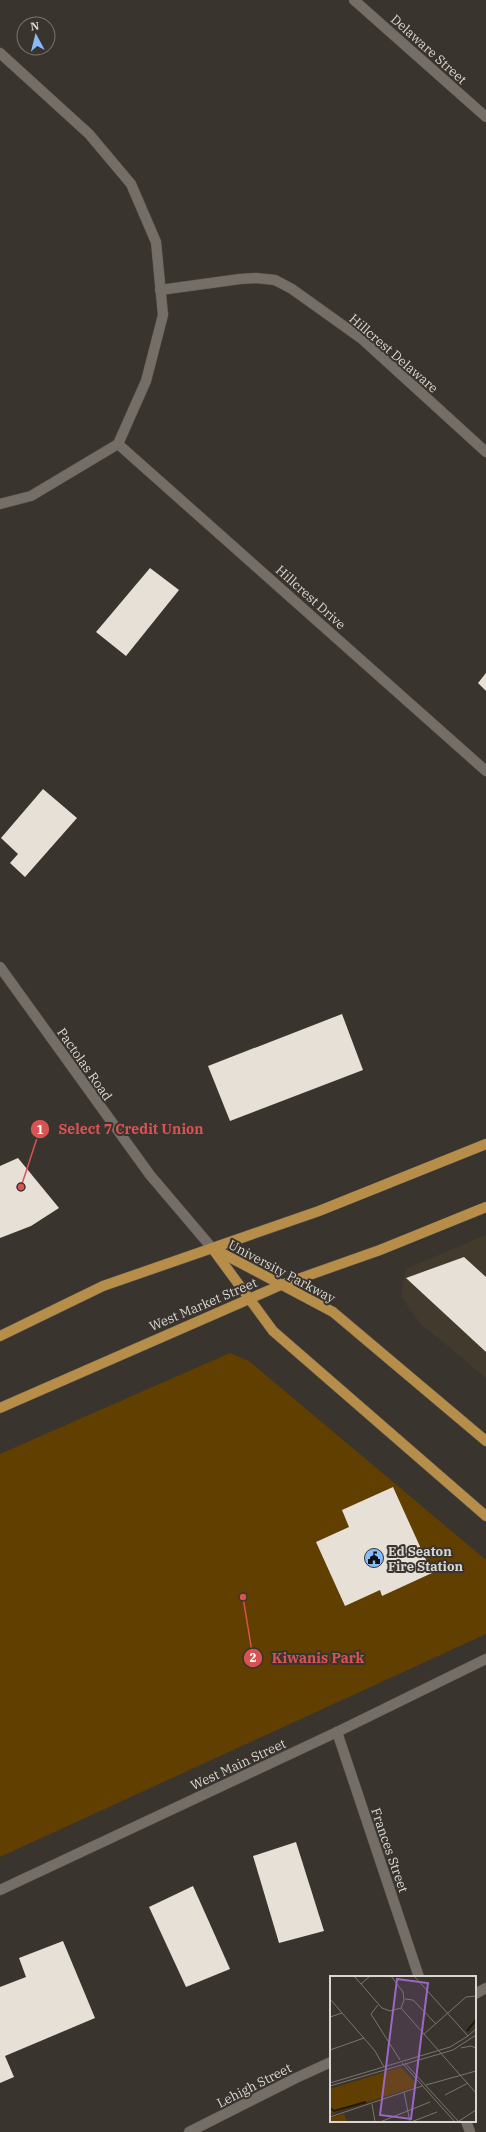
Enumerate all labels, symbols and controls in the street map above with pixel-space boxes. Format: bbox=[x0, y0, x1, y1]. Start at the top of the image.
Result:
street label: Delaware Street bbox=[387, 11, 470, 88]
north arrow bbox=[16, 16, 56, 56]
text: N bbox=[30, 19, 40, 34]
street label: Hillcrest Delaware bbox=[346, 310, 442, 397]
street label: Hillcrest Drive bbox=[272, 562, 349, 633]
street label: Pactolas Road bbox=[53, 1025, 116, 1104]
callout: Select 7 Credit Union bbox=[30, 1116, 211, 1142]
text: Select 7 Credit Union bbox=[59, 1120, 203, 1138]
text: 1 bbox=[36, 1122, 44, 1137]
street label: University Parkway bbox=[225, 1236, 338, 1307]
street label: West Market Street bbox=[147, 1274, 260, 1335]
place label: Ed Seaton Fire Station bbox=[388, 1543, 463, 1575]
public building icon: Ed Seaton Fire Station bbox=[363, 1547, 385, 1569]
callout: Kiwanis Park bbox=[243, 1645, 372, 1671]
text: Kiwanis Park bbox=[272, 1649, 365, 1667]
text: 2 bbox=[249, 1650, 257, 1665]
street label: West Main Street bbox=[188, 1735, 289, 1794]
street label: Frances Street bbox=[367, 1806, 412, 1895]
inset map bbox=[330, 1976, 476, 2122]
street label: Lehigh Street bbox=[214, 2059, 295, 2112]

